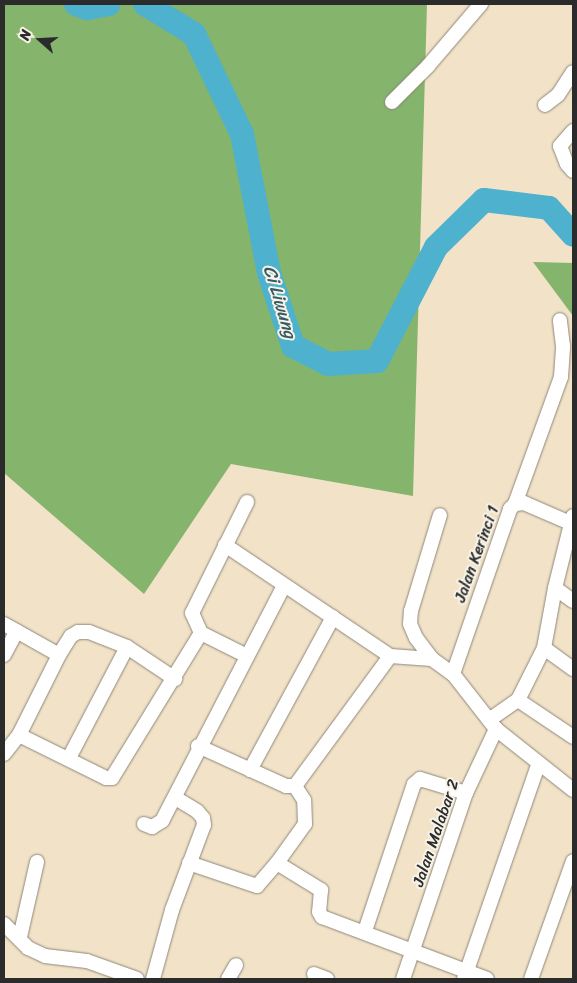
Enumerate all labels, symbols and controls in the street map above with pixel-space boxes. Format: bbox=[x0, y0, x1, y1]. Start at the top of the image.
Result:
north arrow bbox=[15, 15, 65, 65]
text: N bbox=[12, 26, 39, 44]
water label: Ci Liwung bbox=[259, 263, 301, 341]
street label: Jalan Kerinci 1 bbox=[451, 503, 503, 605]
street label: Jalan Malabar 2 bbox=[409, 777, 463, 889]

